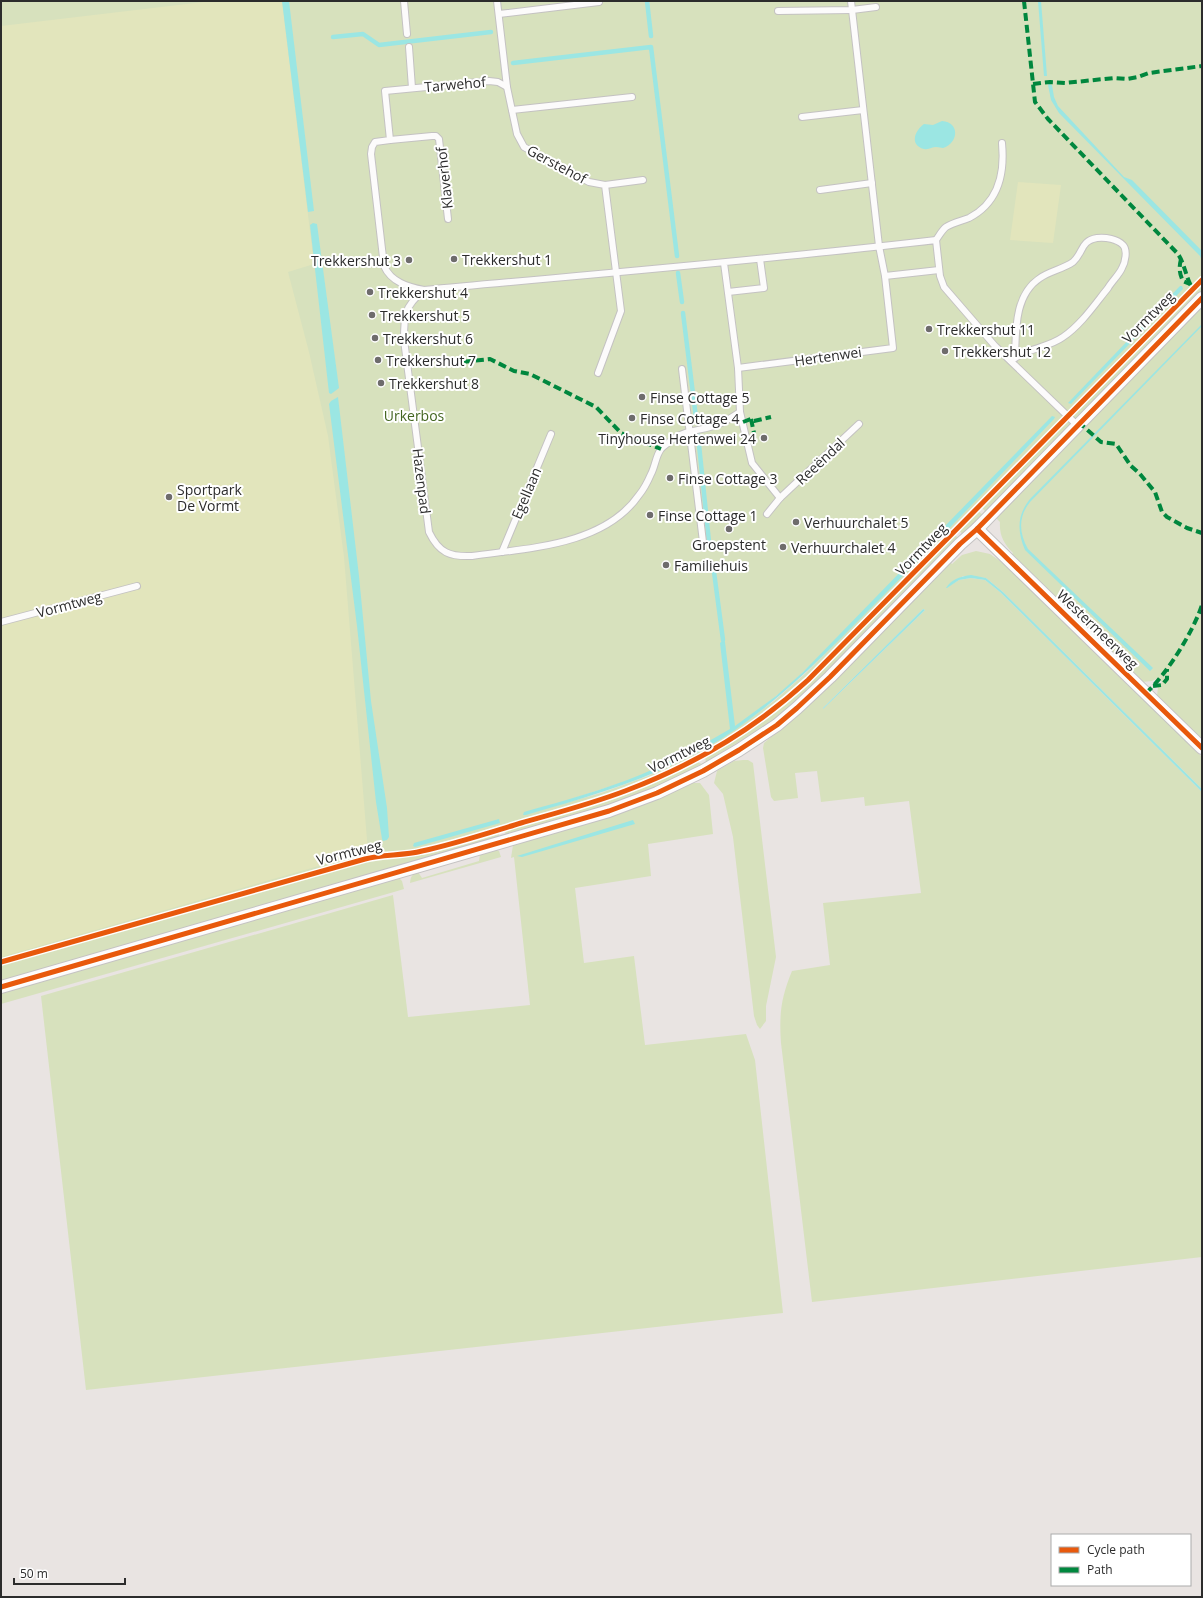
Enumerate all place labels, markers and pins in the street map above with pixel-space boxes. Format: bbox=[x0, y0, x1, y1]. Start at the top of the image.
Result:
place label: Trekkershut 1 bbox=[462, 250, 552, 269]
place label: Trekkershut 3 bbox=[311, 251, 401, 270]
marker: Trekkershut 1 bbox=[449, 254, 459, 264]
marker: Trekkershut 3 bbox=[404, 255, 414, 265]
place label: Trekkershut 4 bbox=[378, 283, 468, 302]
marker: Trekkershut 4 bbox=[365, 287, 375, 297]
place label: Trekkershut 5 bbox=[380, 306, 470, 325]
marker: Trekkershut 5 bbox=[367, 310, 377, 320]
place label: Trekkershut 11 bbox=[937, 320, 1035, 339]
marker: Trekkershut 11 bbox=[924, 324, 934, 334]
place label: Trekkershut 6 bbox=[383, 329, 473, 348]
marker: Trekkershut 6 bbox=[370, 333, 380, 343]
place label: Trekkershut 12 bbox=[953, 342, 1051, 361]
marker: Trekkershut 12 bbox=[940, 346, 950, 356]
place label: Trekkershut 7 bbox=[386, 351, 476, 370]
marker: Trekkershut 7 bbox=[373, 355, 383, 365]
place label: Trekkershut 8 bbox=[389, 374, 479, 393]
marker: Trekkershut 8 bbox=[376, 378, 386, 388]
place label: Finse Cottage 5 bbox=[650, 388, 750, 407]
marker: Finse Cottage 5 bbox=[637, 392, 647, 402]
place label: Finse Cottage 4 bbox=[640, 409, 740, 428]
marker: Finse Cottage 4 bbox=[627, 413, 637, 423]
place label: Tinyhouse Hertenwei 24 bbox=[598, 429, 756, 448]
marker: Tinyhouse Hertenwei 24 bbox=[759, 433, 769, 443]
place label: Finse Cottage 3 bbox=[678, 469, 778, 488]
marker: Finse Cottage 3 bbox=[665, 473, 675, 483]
place label: Sportpark De Vormt bbox=[177, 480, 242, 515]
marker: Sportpark De Vormt bbox=[164, 492, 174, 502]
place label: Finse Cottage 1 bbox=[658, 506, 758, 525]
marker: Finse Cottage 1 bbox=[645, 510, 655, 520]
place label: Verhuurchalet 5 bbox=[804, 513, 909, 532]
marker: Verhuurchalet 5 bbox=[791, 517, 801, 527]
marker: Groepstent bbox=[724, 524, 734, 534]
place label: Groepstent bbox=[692, 535, 766, 554]
place label: Verhuurchalet 4 bbox=[791, 538, 896, 557]
marker: Verhuurchalet 4 bbox=[778, 542, 788, 552]
place label: Familiehuis bbox=[674, 556, 748, 575]
marker: Familiehuis bbox=[661, 560, 671, 570]

